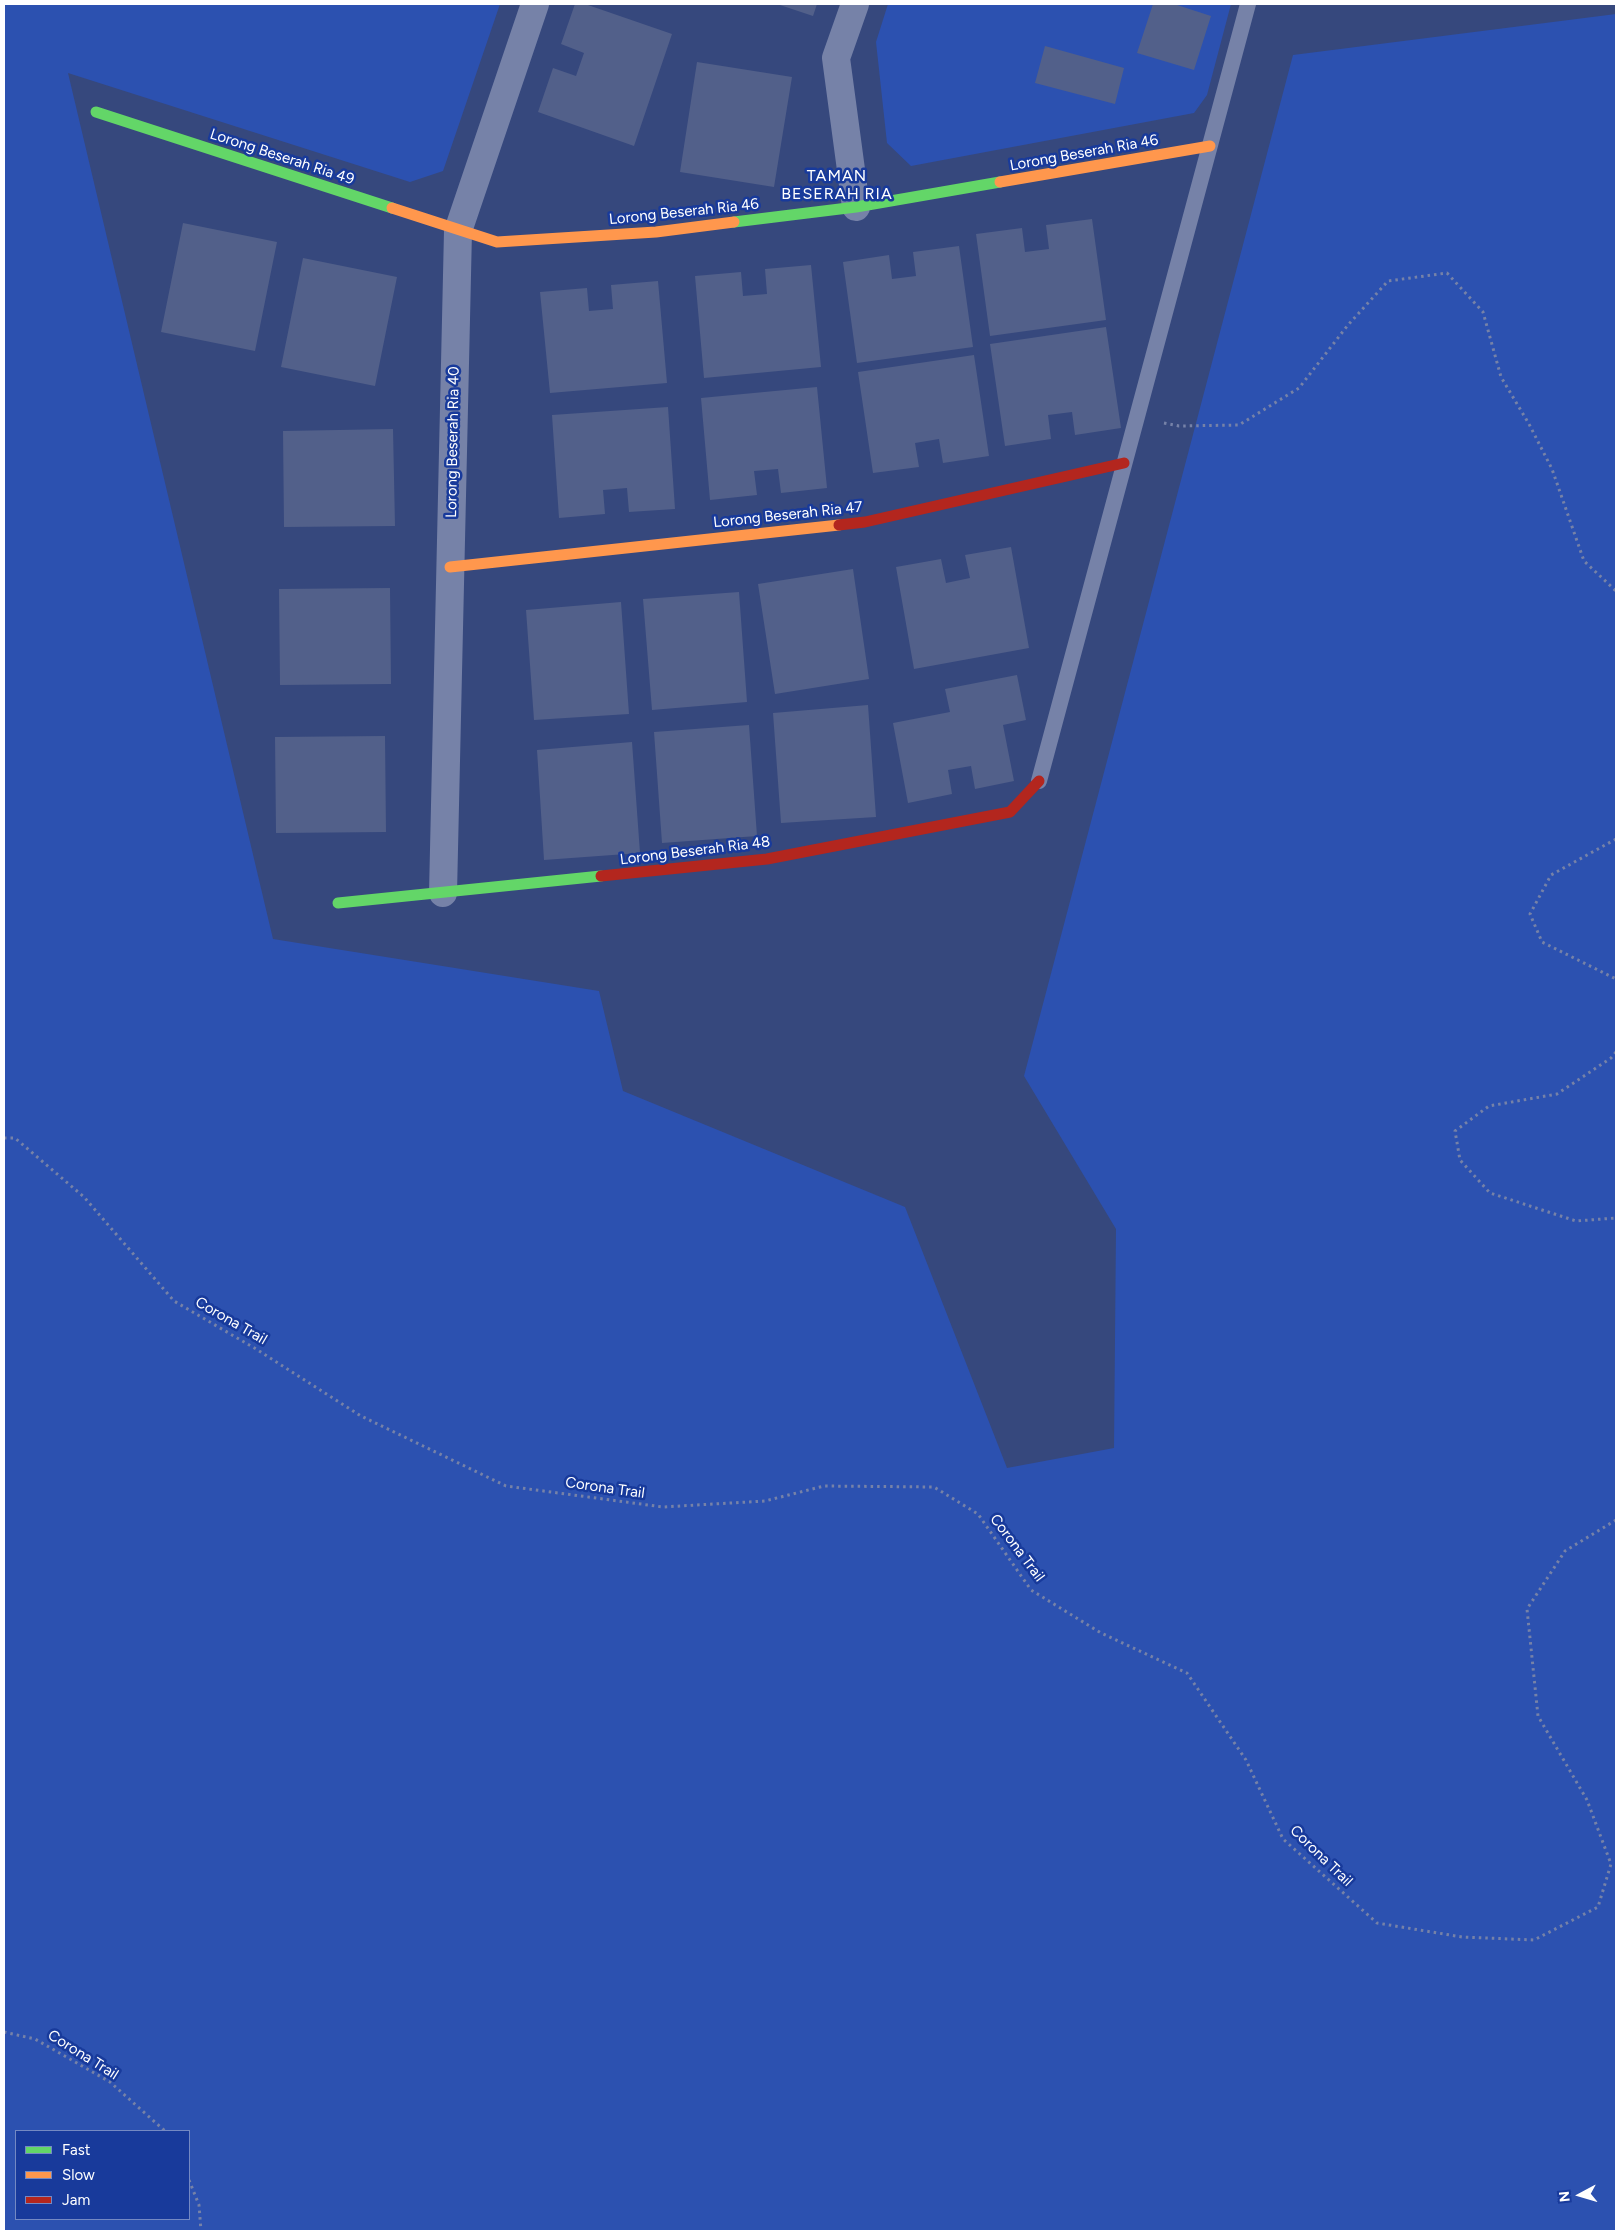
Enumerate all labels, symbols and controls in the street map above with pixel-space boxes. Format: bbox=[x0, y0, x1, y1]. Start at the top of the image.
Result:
street label: Lorong Beserah Ria 49 bbox=[208, 125, 356, 189]
street label: Lorong Beserah Ria 46 bbox=[1008, 131, 1160, 175]
district label: TAMAN BESERAH RIA bbox=[780, 166, 894, 204]
street label: Lorong Beserah Ria 46 bbox=[608, 195, 760, 229]
street label: Lorong Beserah Ria 40 bbox=[443, 366, 463, 518]
street label: Lorong Beserah Ria 47 bbox=[712, 498, 864, 532]
street label: Lorong Beserah Ria 48 bbox=[619, 833, 771, 869]
street label: Corona Trail bbox=[192, 1293, 270, 1349]
street label: Corona Trail bbox=[564, 1474, 646, 1502]
street label: Corona Trail bbox=[986, 1511, 1048, 1585]
street label: Corona Trail bbox=[1286, 1822, 1356, 1890]
street label: Corona Trail bbox=[44, 2026, 122, 2084]
legend bbox=[15, 2130, 190, 2220]
text: Fast bbox=[62, 2141, 90, 2159]
text: Slow bbox=[62, 2166, 95, 2184]
north arrow bbox=[1555, 2170, 1605, 2220]
text: N bbox=[1556, 2190, 1574, 2203]
text: Jam bbox=[62, 2191, 90, 2209]

